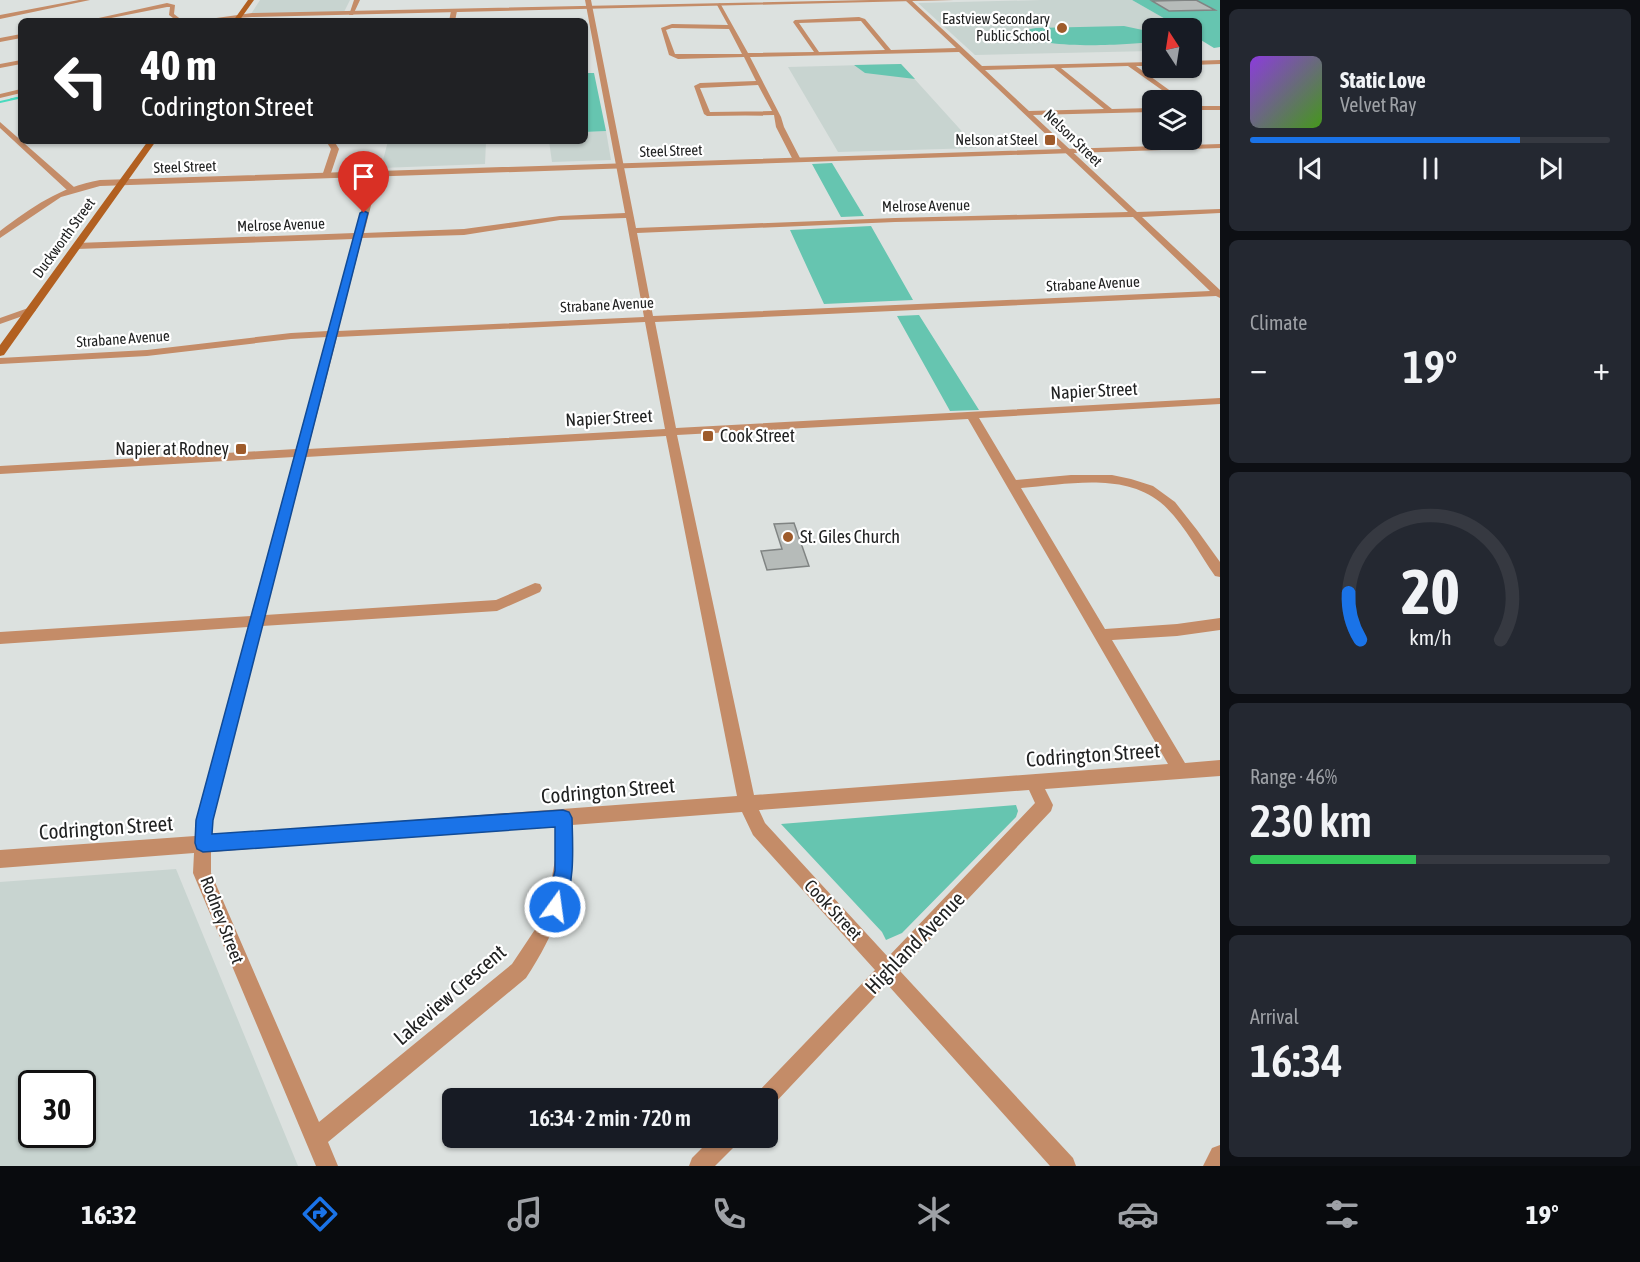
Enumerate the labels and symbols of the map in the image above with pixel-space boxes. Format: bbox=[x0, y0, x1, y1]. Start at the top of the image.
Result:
place label: Eastview Secondary Public School bbox=[942, 10, 1050, 44]
north arrow bbox=[1142, 18, 1202, 78]
marker: Eastview Secondary Public School bbox=[1055, 21, 1069, 35]
street label: Nelson Street bbox=[1041, 106, 1106, 170]
place label: Nelson at Steel bbox=[955, 131, 1038, 148]
marker: Nelson at Steel bbox=[1043, 133, 1057, 147]
street label: Steel Street bbox=[639, 141, 703, 160]
pin bbox=[338, 151, 389, 213]
street label: Steel Street bbox=[153, 157, 217, 176]
street label: Duckworth Street bbox=[29, 194, 98, 281]
street label: Melrose Avenue bbox=[882, 196, 970, 215]
street label: Melrose Avenue bbox=[237, 214, 325, 235]
street label: Strabane Avenue bbox=[1046, 273, 1140, 294]
street label: Strabane Avenue bbox=[560, 294, 654, 315]
street label: Strabane Avenue bbox=[76, 327, 170, 350]
street label: Napier Street bbox=[1050, 378, 1138, 403]
street label: Napier Street bbox=[565, 405, 653, 430]
place label: Cook Street bbox=[720, 425, 795, 446]
marker: Cook Street bbox=[701, 429, 715, 443]
place label: Napier at Rodney bbox=[115, 438, 229, 459]
marker: Napier at Rodney bbox=[234, 442, 248, 456]
place label: St. Giles Church bbox=[800, 526, 900, 547]
marker: St. Giles Church bbox=[781, 530, 795, 544]
street label: Codrington Street bbox=[1025, 737, 1161, 771]
street label: Codrington Street bbox=[540, 772, 676, 808]
street label: Codrington Street bbox=[38, 810, 174, 844]
street label: Rodney Street bbox=[196, 873, 249, 967]
position arrow bbox=[523, 875, 587, 939]
street label: Cook Street bbox=[800, 875, 867, 944]
street label: Highland Avenue bbox=[860, 886, 969, 998]
street label: Lakeview Crescent bbox=[388, 939, 510, 1049]
speed limit sign: 30 bbox=[18, 1070, 96, 1148]

